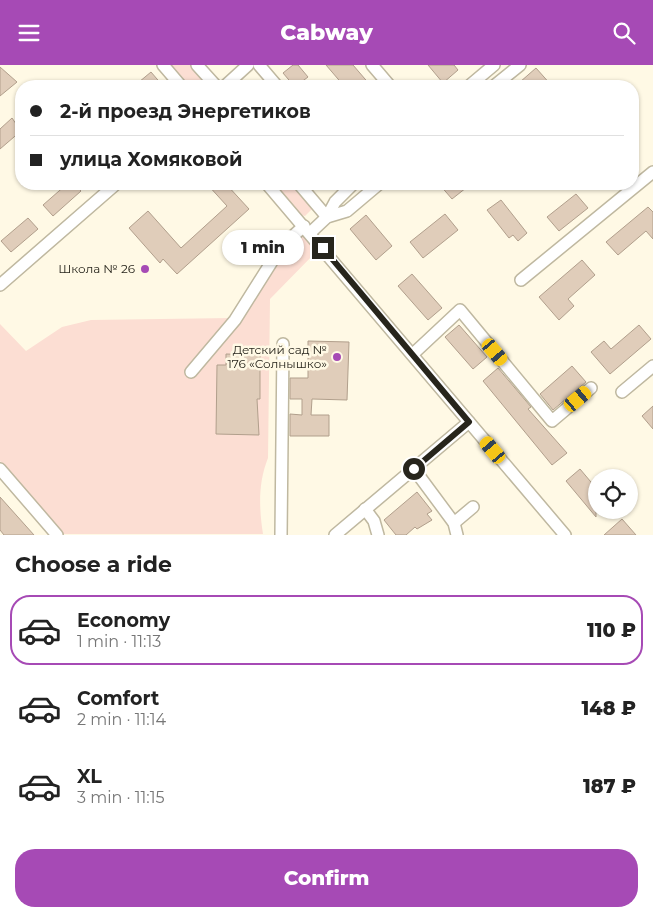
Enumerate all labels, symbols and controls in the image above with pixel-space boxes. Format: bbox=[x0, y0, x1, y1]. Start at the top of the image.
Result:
icon: menu bbox=[15, 19, 43, 47]
text: Cabway bbox=[280, 19, 373, 46]
icon: search bbox=[610, 19, 638, 47]
text: 2-й проезд Энергетиков bbox=[60, 100, 311, 123]
text: улица Хомяковой bbox=[60, 148, 242, 171]
callout: 1 min bbox=[223, 231, 306, 265]
route end bbox=[312, 237, 334, 259]
text: 1 min bbox=[241, 238, 285, 257]
place label: Школа № 26 bbox=[58, 261, 135, 276]
marker: Школа № 26 bbox=[139, 263, 151, 275]
car bbox=[479, 336, 510, 368]
place label: Детский сад № 176 «Солнышко» bbox=[227, 342, 327, 371]
marker: Детский сад № 176 «Солнышко» bbox=[331, 351, 343, 363]
car bbox=[561, 384, 594, 414]
car bbox=[477, 434, 508, 466]
route start bbox=[403, 458, 425, 480]
map controls bbox=[588, 469, 638, 519]
button: locate bbox=[588, 469, 638, 519]
text: Choose a ride bbox=[15, 551, 172, 578]
icon: car bbox=[17, 608, 62, 653]
text: Economy bbox=[77, 609, 170, 632]
text: 110 ₽ bbox=[587, 619, 636, 642]
text: 1 min · 11:13 bbox=[77, 632, 161, 651]
icon: car bbox=[17, 686, 62, 731]
text: Comfort bbox=[77, 687, 159, 710]
text: 148 ₽ bbox=[582, 697, 636, 720]
text: 2 min · 11:14 bbox=[77, 710, 166, 729]
icon: car bbox=[17, 764, 62, 809]
text: XL bbox=[77, 765, 102, 788]
text: 187 ₽ bbox=[583, 775, 636, 798]
text: 3 min · 11:15 bbox=[77, 788, 165, 807]
button: Confirm bbox=[15, 849, 638, 907]

